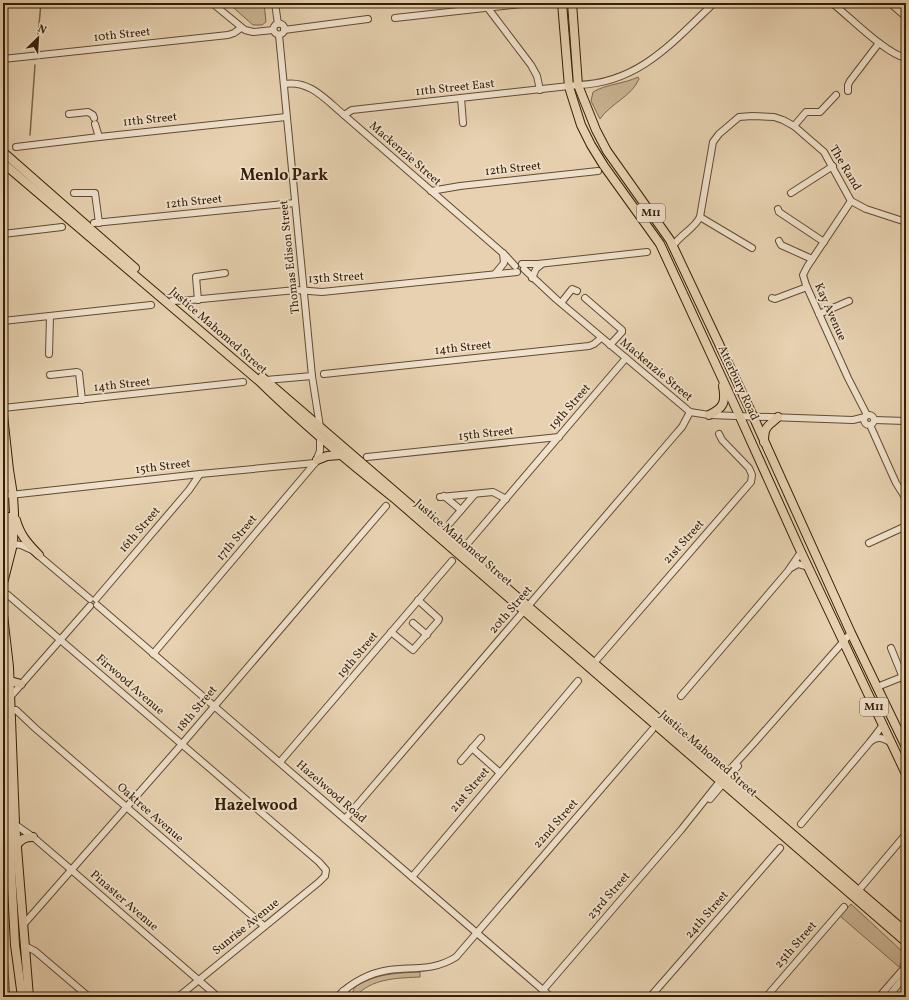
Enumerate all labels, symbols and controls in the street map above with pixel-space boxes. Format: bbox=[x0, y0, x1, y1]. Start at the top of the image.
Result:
north arrow bbox=[18, 18, 58, 58]
text: N bbox=[35, 22, 48, 39]
street label: 10th Street bbox=[93, 24, 151, 46]
street label: 11th Street East bbox=[415, 76, 495, 100]
street label: 11th Street bbox=[122, 109, 178, 131]
street label: Mackenzie Street bbox=[366, 118, 444, 190]
street label: The Rand bbox=[825, 142, 865, 194]
street label: 12th Street bbox=[484, 158, 542, 180]
district label: Menlo Park bbox=[240, 165, 328, 187]
street label: 12th Street bbox=[165, 191, 223, 213]
street label: Thomas Edison Street bbox=[276, 199, 304, 315]
road number: M11 bbox=[637, 204, 665, 222]
street label: 13th Street bbox=[308, 269, 364, 287]
street label: Kay Avenue bbox=[810, 281, 850, 344]
street label: Justice Mahomed Street bbox=[166, 284, 270, 378]
street label: Mackenzie Street bbox=[616, 335, 696, 405]
street label: 14th Street bbox=[434, 337, 492, 359]
street label: Atterbury Road bbox=[714, 343, 762, 423]
street label: 14th Street bbox=[93, 374, 151, 396]
street label: 19th Street bbox=[546, 381, 594, 433]
street label: 15th Street bbox=[457, 423, 515, 445]
street label: 15th Street bbox=[134, 456, 192, 478]
street label: Justice Mahomed Street bbox=[411, 496, 515, 590]
street label: 16th Street bbox=[116, 504, 164, 556]
street label: 17th Street bbox=[213, 512, 261, 564]
street label: 21st Street bbox=[660, 516, 708, 568]
street label: 20th Street bbox=[486, 583, 536, 637]
street label: 19th Street bbox=[334, 628, 382, 682]
street label: Firwood Avenue bbox=[93, 651, 168, 719]
street label: 18th Street bbox=[173, 682, 221, 736]
road number: M11 bbox=[860, 698, 888, 716]
street label: Justice Mahomed Street bbox=[656, 707, 760, 801]
street label: Hazelwood Road bbox=[292, 757, 370, 827]
street label: 21st Street bbox=[446, 764, 494, 816]
street label: Oaktree Avenue bbox=[113, 780, 187, 847]
district label: Hazelwood bbox=[214, 795, 298, 817]
street label: 22nd Street bbox=[530, 796, 582, 852]
street label: Pinaster Avenue bbox=[87, 867, 162, 935]
street label: 23rd Street bbox=[584, 869, 634, 923]
street label: 24th Street bbox=[682, 888, 732, 942]
street label: Sunrise Avenue bbox=[209, 895, 283, 959]
street label: 25th Street bbox=[771, 918, 821, 972]

